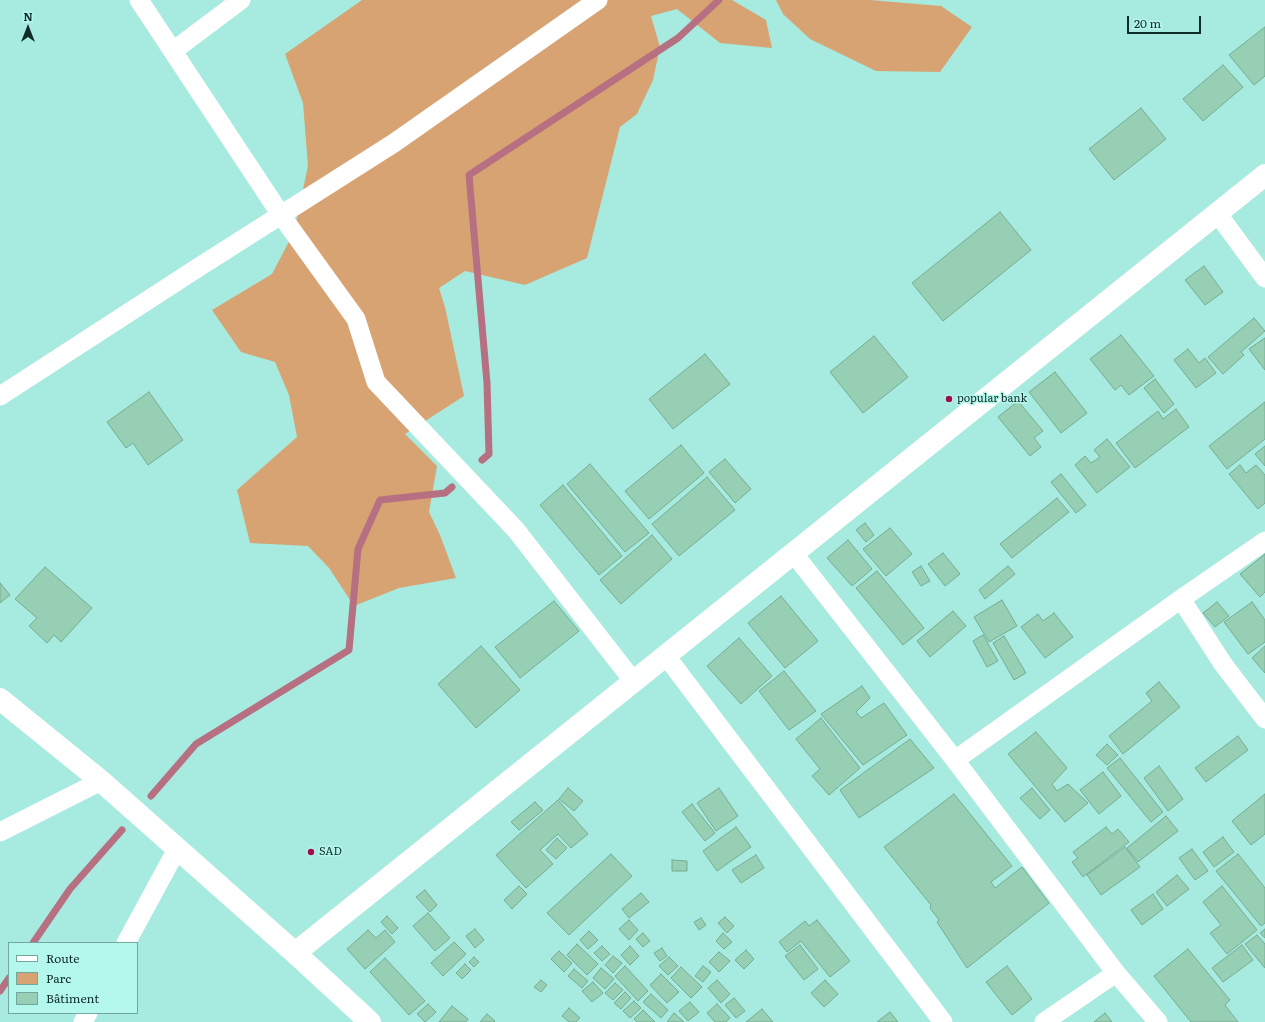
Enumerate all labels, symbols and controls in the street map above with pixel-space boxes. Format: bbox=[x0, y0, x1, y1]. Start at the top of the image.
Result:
north arrow bbox=[8, 8, 48, 48]
text: N bbox=[23, 8, 33, 24]
scale bar bbox=[1129, 8, 1203, 34]
text: 20 m bbox=[1134, 14, 1161, 32]
place label: popular bank bbox=[957, 392, 1027, 406]
marker: popular bank bbox=[944, 394, 954, 404]
place label: SAD bbox=[319, 845, 342, 859]
marker: SAD bbox=[306, 847, 316, 857]
legend bbox=[8, 942, 138, 1014]
text: Route bbox=[46, 949, 80, 967]
text: Parc bbox=[46, 969, 71, 987]
text: Bâtiment bbox=[46, 989, 99, 1007]

